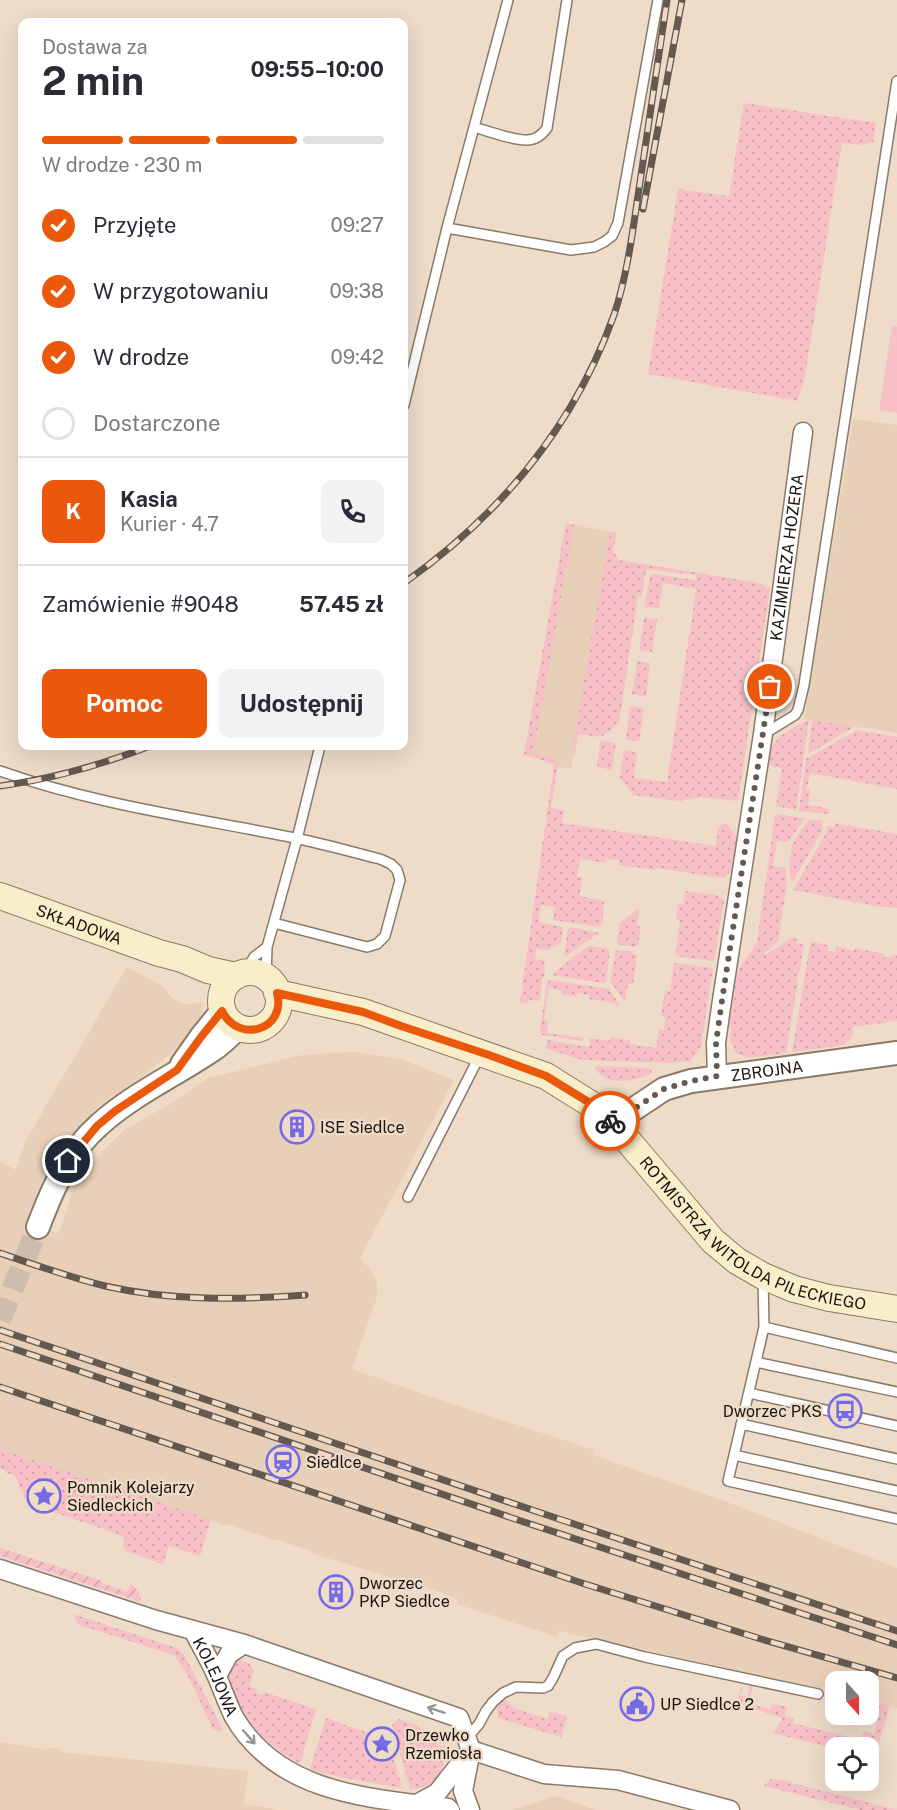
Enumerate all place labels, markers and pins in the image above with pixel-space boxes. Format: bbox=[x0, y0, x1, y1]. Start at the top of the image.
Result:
pin bbox=[744, 661, 795, 712]
building icon: ISE Siedlce bbox=[279, 1109, 315, 1145]
place label: ISE Siedlce bbox=[320, 1118, 405, 1137]
pin bbox=[42, 1135, 93, 1186]
bus stop icon: Dworzec PKS bbox=[827, 1393, 863, 1429]
place label: Dworzec PKS bbox=[723, 1402, 822, 1421]
station icon: Siedlce bbox=[265, 1444, 301, 1480]
place label: Siedlce bbox=[306, 1453, 362, 1472]
place icon: Pomnik Kolejarzy Siedleckich bbox=[26, 1478, 62, 1514]
place label: Pomnik Kolejarzy Siedleckich bbox=[67, 1478, 195, 1515]
building icon: Dworzec PKP Siedlce bbox=[318, 1574, 354, 1610]
place label: Dworzec PKP Siedlce bbox=[359, 1574, 450, 1611]
public building icon: UP Siedlce 2 bbox=[619, 1686, 655, 1722]
place label: UP Siedlce 2 bbox=[660, 1695, 754, 1714]
place icon: Drzewko Rzemiosła bbox=[364, 1726, 400, 1762]
place label: Drzewko Rzemiosła bbox=[405, 1726, 482, 1763]

